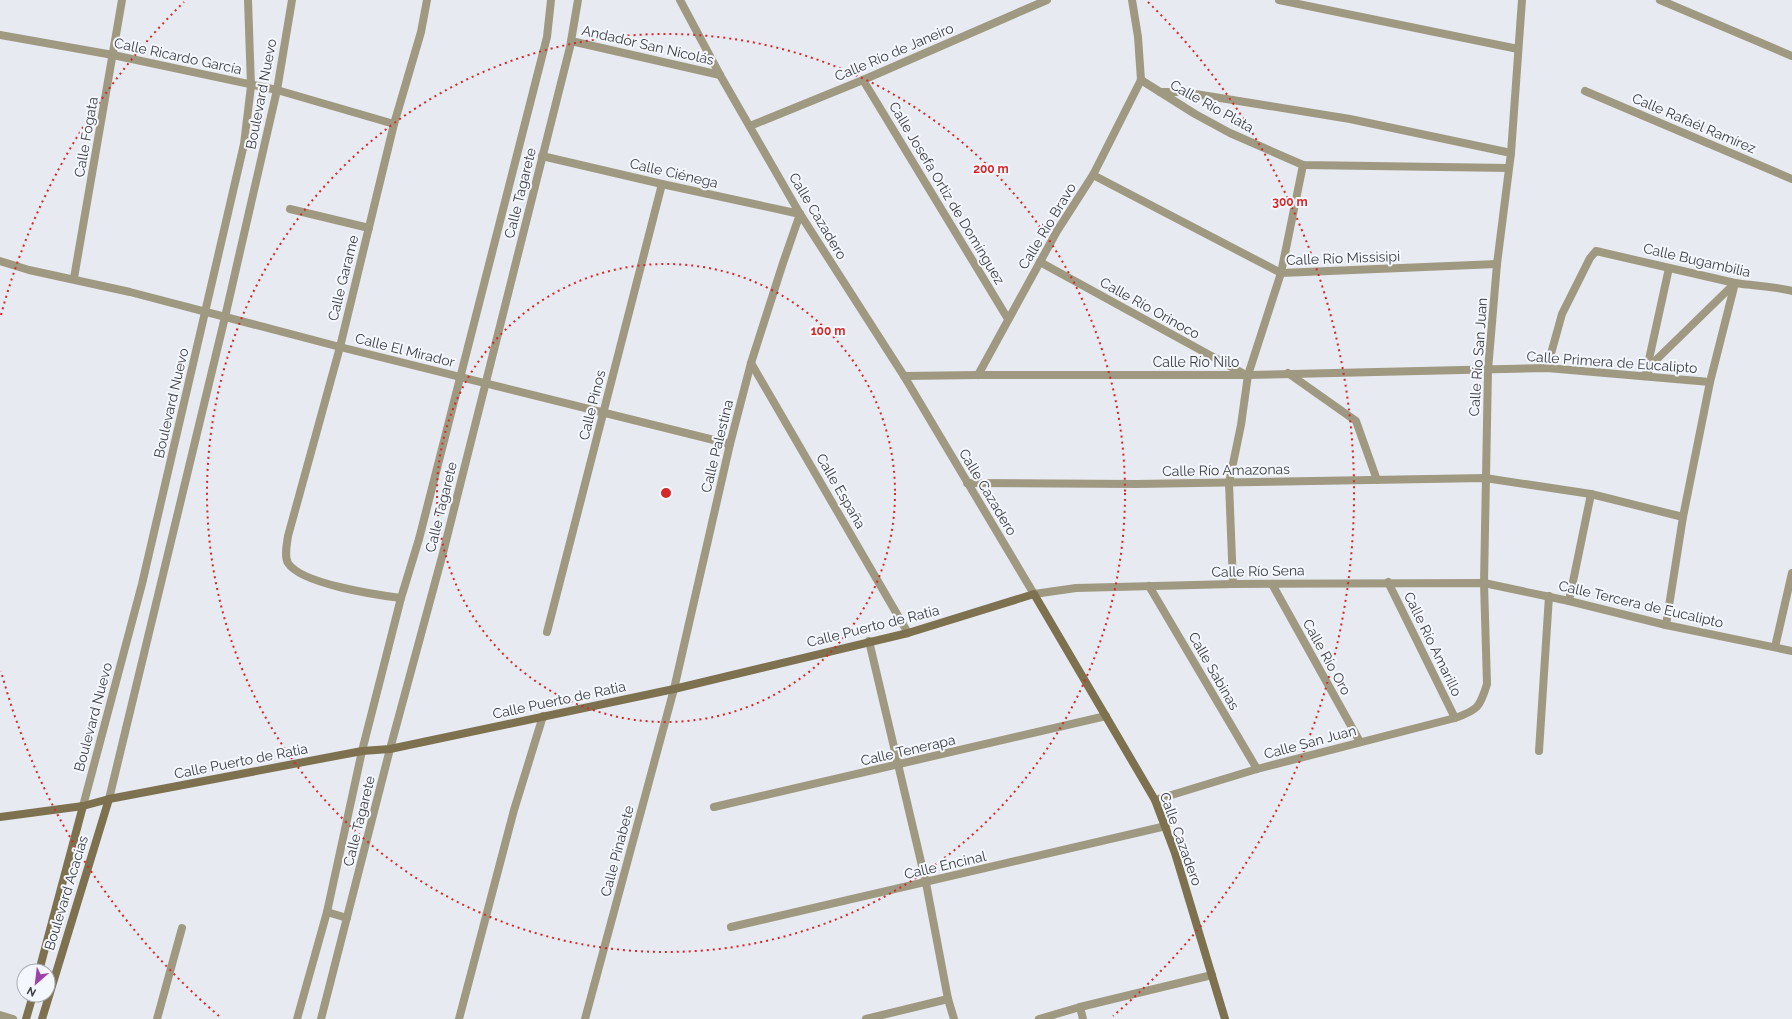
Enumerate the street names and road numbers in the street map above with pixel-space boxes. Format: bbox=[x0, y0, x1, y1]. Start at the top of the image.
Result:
street label: Calle Río de Janeiro bbox=[832, 20, 956, 84]
street label: Andador San Nicolás bbox=[580, 22, 716, 68]
street label: Calle Ricardo García bbox=[113, 35, 243, 77]
street label: Boulevard Nuevo bbox=[242, 37, 280, 151]
street label: Calle Río Plata bbox=[1167, 76, 1257, 136]
street label: Calle Rafaél Ramírez bbox=[1630, 90, 1758, 156]
street label: Calle Fogata bbox=[71, 96, 101, 178]
street label: Calle Josefa Ortiz de Domínguez bbox=[886, 99, 1008, 287]
street label: Calle Tagarete bbox=[501, 146, 539, 240]
street label: Calle Ciénega bbox=[628, 155, 720, 191]
street label: Calle Cazadero bbox=[786, 170, 850, 262]
street label: Calle Río Bravo bbox=[1015, 180, 1079, 272]
street label: Calle Garame bbox=[325, 233, 361, 323]
street label: Calle Bugambilia bbox=[1642, 240, 1752, 280]
street label: Calle Río Missisipi bbox=[1286, 248, 1400, 268]
street label: Calle Río Orinoco bbox=[1097, 274, 1203, 342]
street label: Calle Río San Juan bbox=[1466, 297, 1490, 417]
street label: Calle El Mirador bbox=[354, 330, 456, 370]
street label: Boulevard Nuevo bbox=[151, 346, 191, 460]
street label: Calle Primera de Eucalipto bbox=[1526, 348, 1698, 376]
street label: Calle Río Nilo bbox=[1153, 354, 1239, 370]
street label: Calle Pinos bbox=[576, 368, 608, 442]
street label: Calle Palestina bbox=[698, 398, 736, 494]
street label: Calle Cazadero bbox=[956, 446, 1020, 538]
street label: Calle España bbox=[813, 451, 869, 531]
street label: Calle Tagarete bbox=[422, 460, 460, 554]
street label: Calle Río Amazonas bbox=[1162, 461, 1290, 479]
street label: Calle Río Sena bbox=[1211, 562, 1305, 580]
street label: Calle Tercera de Eucalipto bbox=[1557, 577, 1725, 631]
street label: Calle Río Amarillo bbox=[1401, 589, 1465, 699]
street label: Calle Puerto de Ratia bbox=[805, 602, 941, 650]
street label: Calle Río Oro bbox=[1300, 616, 1354, 698]
street label: Calle Sabinas bbox=[1185, 629, 1243, 713]
street label: Boulevard Nuevo bbox=[71, 661, 115, 773]
street label: Calle Puerto de Ratia bbox=[491, 678, 627, 722]
street label: Calle San Juan bbox=[1262, 722, 1358, 762]
street label: Calle Tenerapa bbox=[859, 731, 957, 769]
street label: Calle Puerto de Ratia bbox=[173, 740, 309, 782]
street label: Calle Tagarete bbox=[340, 774, 378, 868]
street label: Calle Cazadero bbox=[1157, 790, 1205, 888]
street label: Calle Pinabete bbox=[597, 804, 637, 898]
street label: Boulevard Acacias bbox=[41, 834, 91, 952]
street label: Calle Encinal bbox=[902, 848, 988, 882]

